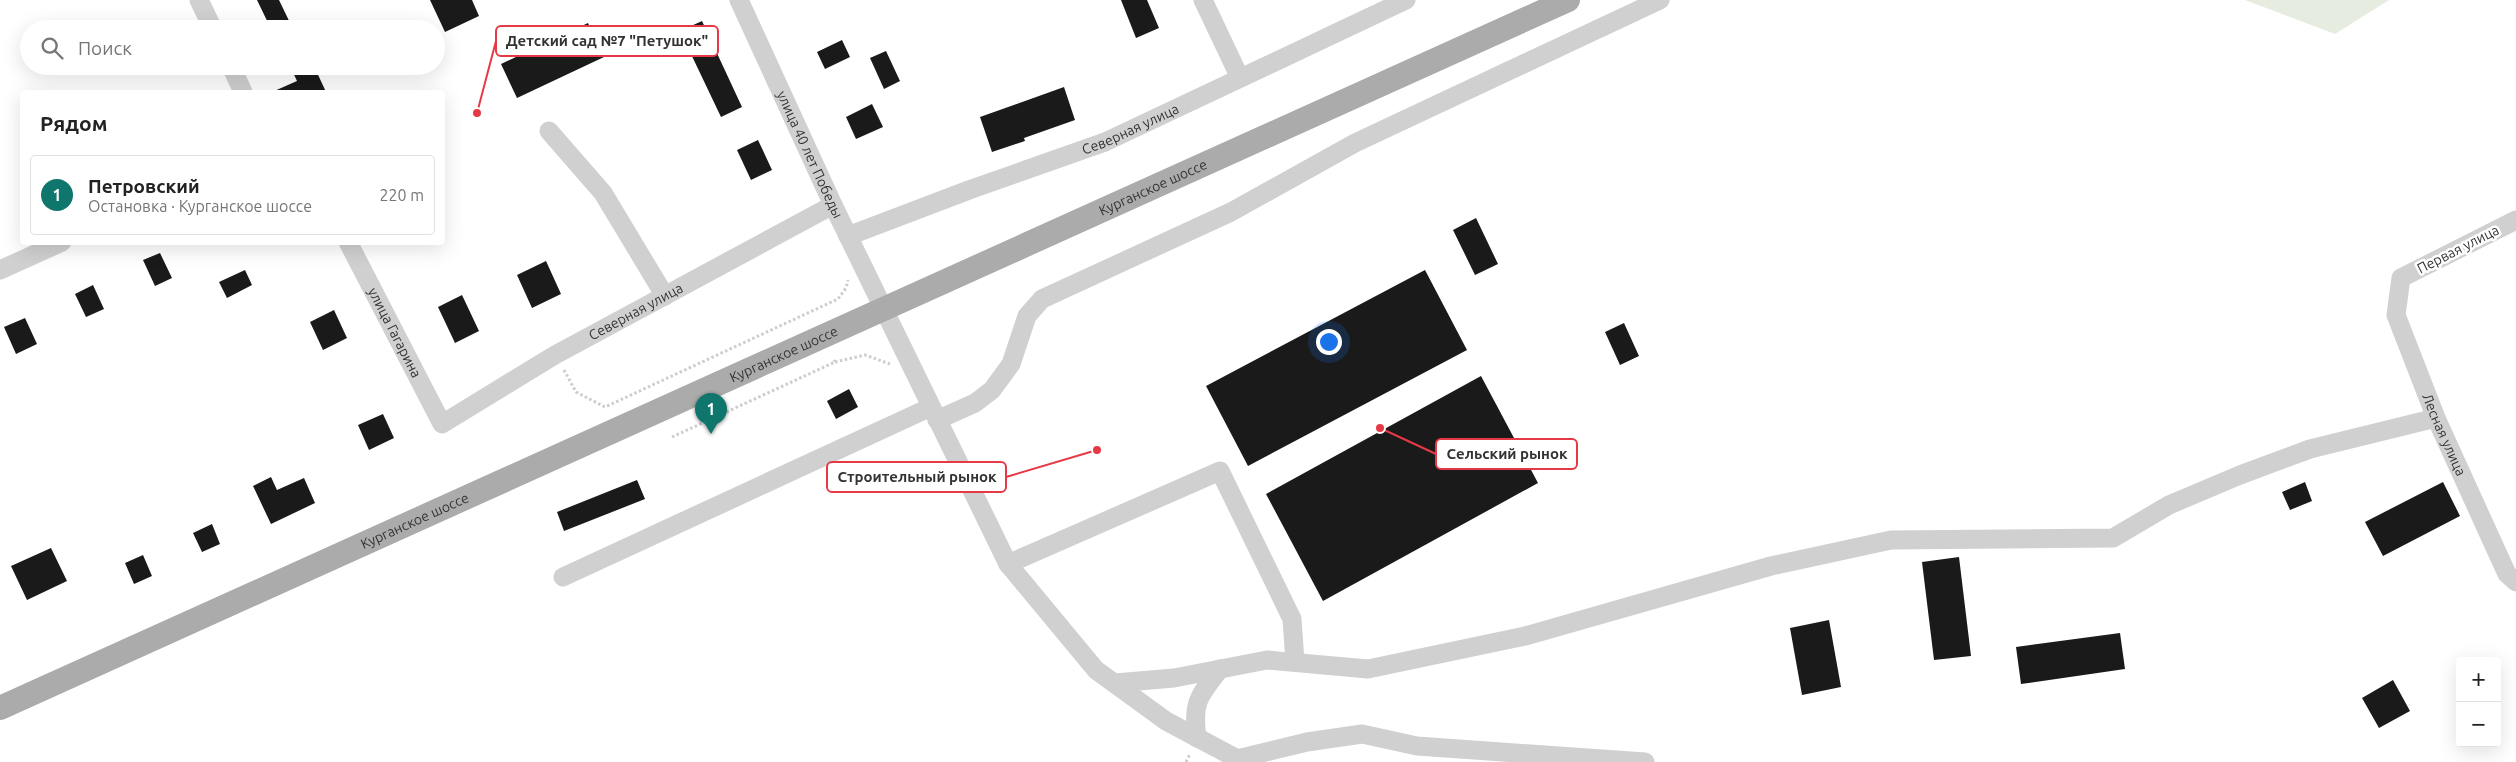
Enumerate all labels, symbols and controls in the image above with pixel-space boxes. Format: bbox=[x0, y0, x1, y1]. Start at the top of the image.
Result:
search box bbox=[20, 20, 445, 75]
callout: Детский сад №7 "Петушок" bbox=[496, 26, 718, 56]
text: Детский сад №7 "Петушок" bbox=[506, 32, 708, 49]
icon: search bbox=[38, 34, 66, 62]
text: Поиск bbox=[78, 37, 132, 59]
street label: улица 40 лет Победы bbox=[774, 88, 846, 221]
street label: Северная улица bbox=[1080, 100, 1181, 158]
text: Рядом bbox=[40, 111, 108, 135]
street label: Курганское шоссе bbox=[1096, 156, 1210, 219]
text: Петровский bbox=[88, 175, 200, 197]
text: 1 bbox=[52, 186, 62, 204]
text: 220 m bbox=[379, 186, 424, 204]
text: Остановка · Курганское шоссе bbox=[88, 197, 312, 215]
street label: Первая улица bbox=[2414, 222, 2502, 276]
street label: Северная улица bbox=[586, 280, 686, 343]
street label: улица Гагарина bbox=[365, 285, 425, 380]
street label: Курганское шоссе bbox=[727, 323, 840, 385]
your location bbox=[1316, 329, 1342, 355]
street label: Лесная улица bbox=[2419, 391, 2469, 478]
pin: 1 bbox=[695, 393, 727, 434]
callout: Сельский рынок bbox=[1436, 439, 1577, 469]
text: Сельский рынок bbox=[1446, 445, 1568, 462]
callout: Строительный рынок bbox=[827, 462, 1006, 492]
text: Строительный рынок bbox=[837, 468, 997, 485]
street label: Курганское шоссе bbox=[358, 489, 471, 552]
map controls bbox=[2456, 657, 2501, 747]
button: + bbox=[2456, 657, 2501, 702]
button: − bbox=[2456, 702, 2501, 747]

